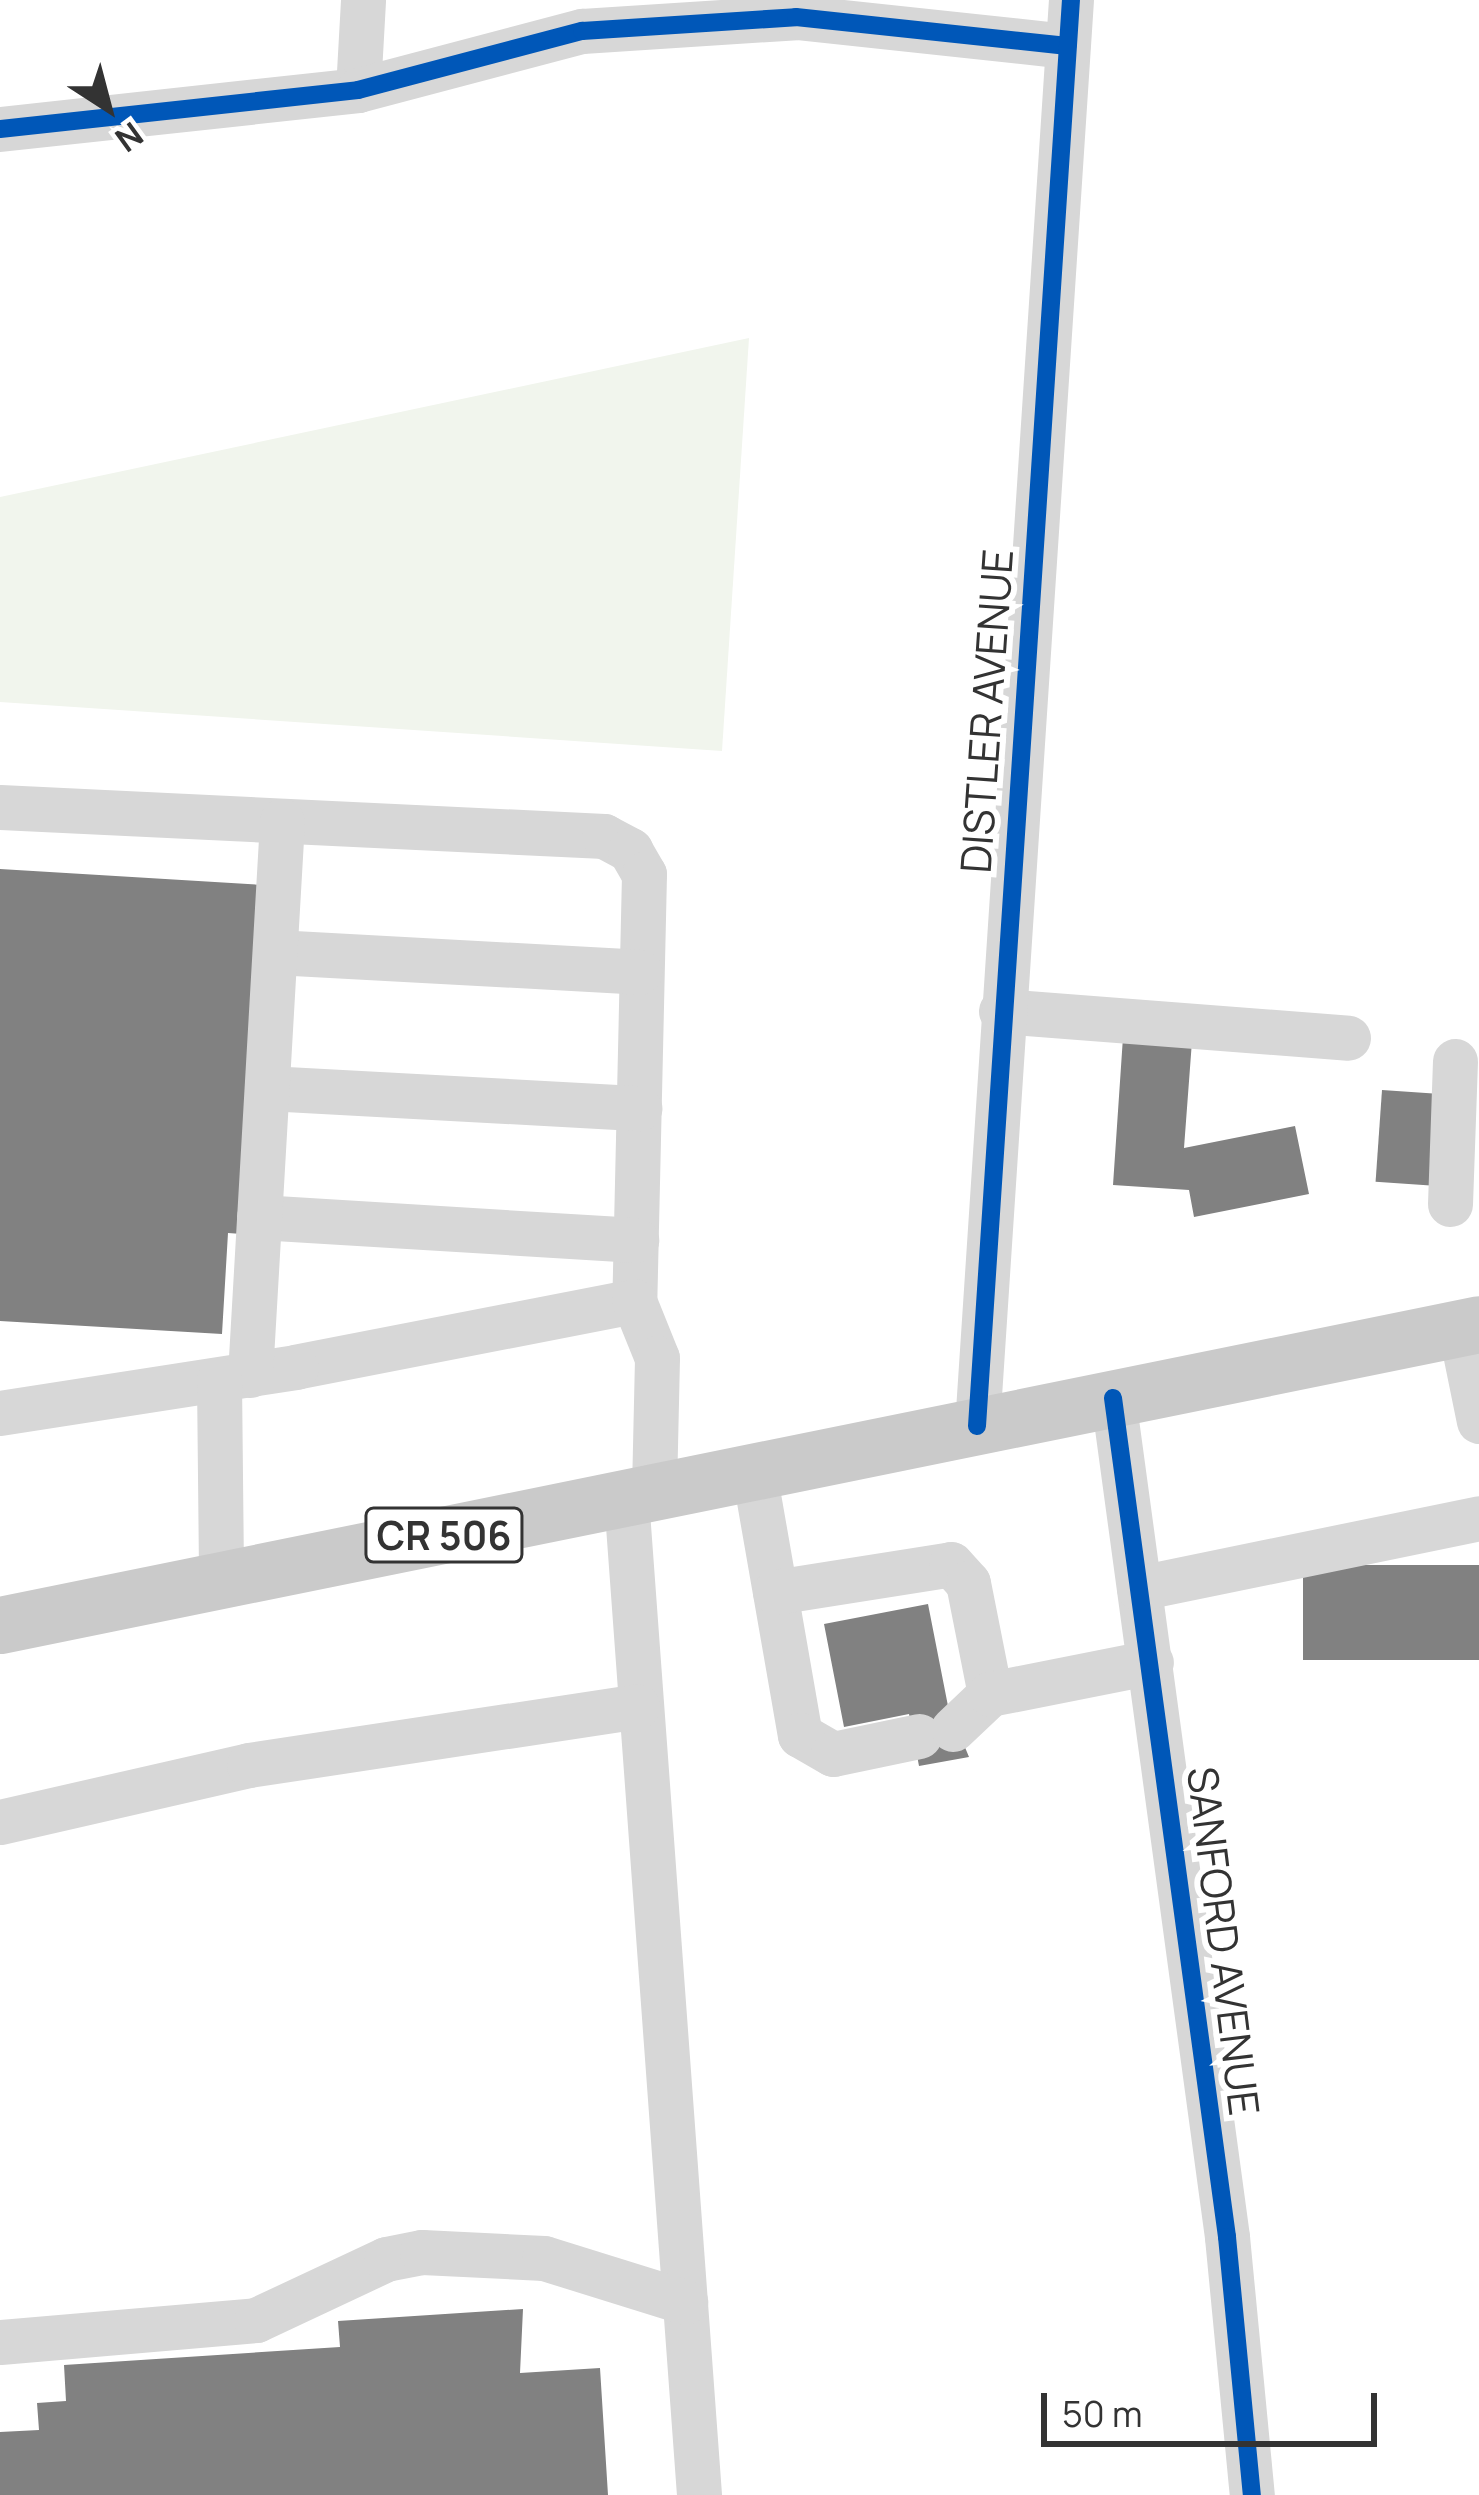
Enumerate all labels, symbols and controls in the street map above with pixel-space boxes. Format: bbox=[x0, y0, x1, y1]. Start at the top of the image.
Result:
north arrow bbox=[48, 48, 168, 168]
text: N bbox=[107, 112, 152, 163]
street label: DISTLER AVENUE bbox=[950, 547, 1022, 875]
road number: CR 506 bbox=[363, 1502, 525, 1568]
street label: SANFORD AVENUE bbox=[1178, 1764, 1270, 2118]
scale bar bbox=[1047, 2369, 1383, 2443]
text: 50 m bbox=[1062, 2389, 1142, 2438]

